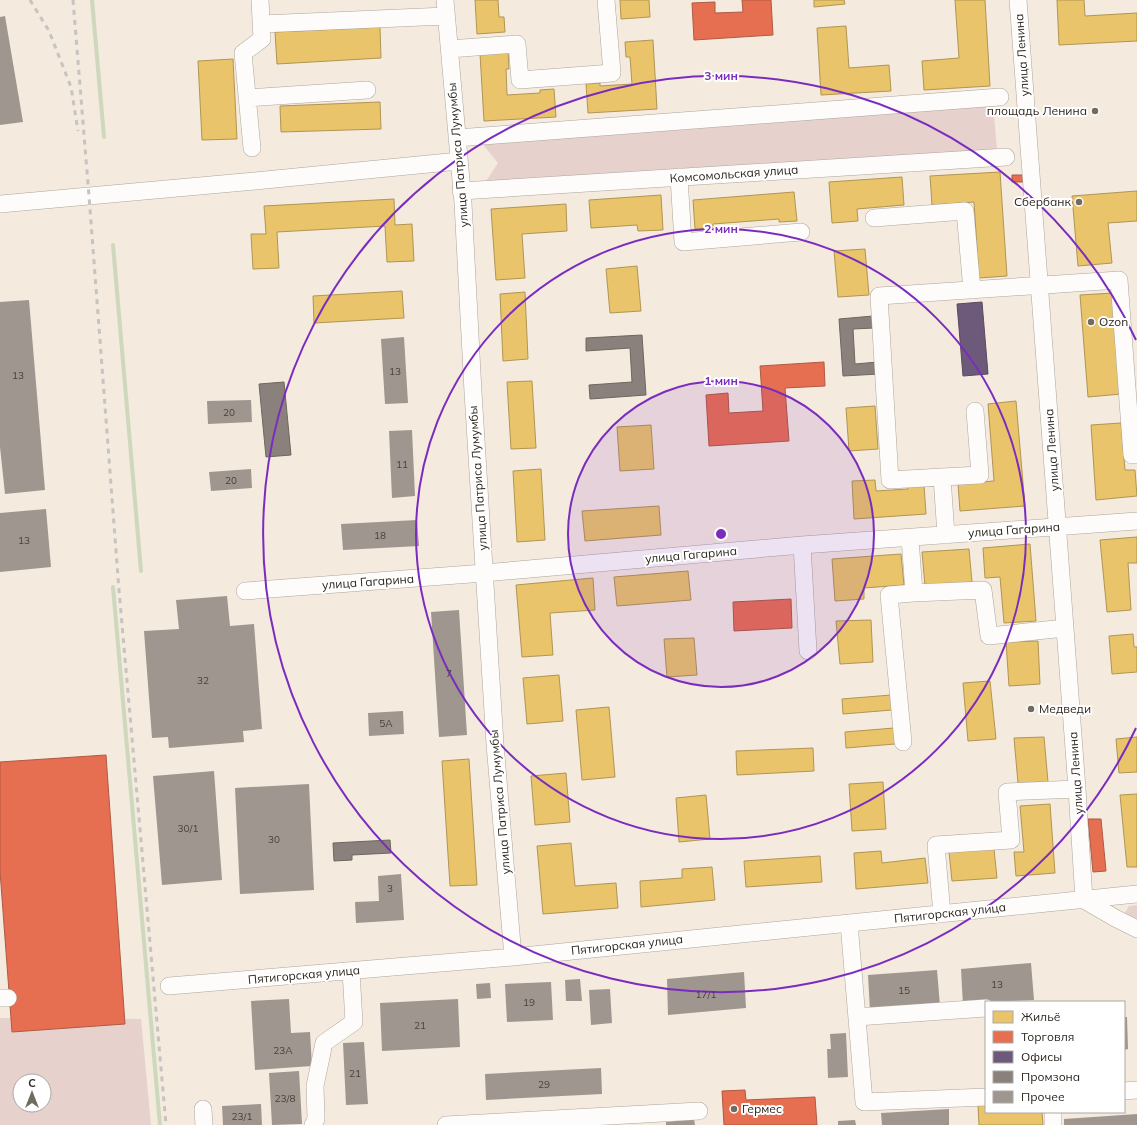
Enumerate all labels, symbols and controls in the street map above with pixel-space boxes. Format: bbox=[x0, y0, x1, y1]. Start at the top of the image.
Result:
street label: улица Ленина bbox=[1011, 13, 1032, 97]
text: 3 мин bbox=[704, 68, 738, 83]
street label: улица Патриса Лумумбы bbox=[444, 82, 471, 228]
place label: площадь Ленина bbox=[987, 103, 1087, 118]
marker: площадь Ленина bbox=[1090, 106, 1100, 116]
street label: Комсомольская улица bbox=[669, 162, 799, 185]
place label: Сбербанк bbox=[1014, 194, 1072, 209]
marker: Сбербанк bbox=[1074, 197, 1084, 207]
text: 2 мин bbox=[704, 221, 738, 236]
place label: Ozon bbox=[1099, 314, 1128, 329]
marker: Ozon bbox=[1086, 317, 1096, 327]
house number: 13 bbox=[389, 365, 401, 378]
house number: 13 bbox=[12, 369, 24, 382]
text: 1 мин bbox=[704, 373, 738, 388]
street label: улица Патриса Лумумбы bbox=[465, 405, 490, 551]
house number: 20 bbox=[223, 406, 235, 419]
street label: улица Ленина bbox=[1041, 408, 1062, 492]
house number: 11 bbox=[396, 458, 408, 471]
house number: 20 bbox=[225, 474, 237, 487]
street label: улица Гагарина bbox=[968, 519, 1060, 540]
centre of rings bbox=[714, 527, 728, 541]
house number: 18 bbox=[374, 529, 386, 542]
house number: 13 bbox=[18, 534, 30, 547]
street label: улица Гагарина bbox=[644, 543, 737, 566]
street label: улица Гагарина bbox=[322, 571, 414, 592]
house number: 7 bbox=[446, 667, 452, 680]
house number: 32 bbox=[197, 674, 209, 687]
place label: Медведи bbox=[1039, 701, 1091, 716]
marker: Медведи bbox=[1026, 704, 1036, 714]
house number: 5А bbox=[379, 717, 393, 730]
street label: улица Патриса Лумумбы bbox=[486, 729, 513, 875]
street label: улица Ленина bbox=[1065, 731, 1086, 815]
house number: 30/1 bbox=[178, 822, 198, 835]
house number: 30 bbox=[268, 833, 280, 846]
house number: 3 bbox=[387, 882, 393, 895]
street label: Пятигорская улица bbox=[893, 899, 1007, 926]
street label: Пятигорская улица bbox=[570, 931, 684, 958]
street label: Пятигорская улица bbox=[247, 962, 361, 987]
house number: 13 bbox=[991, 978, 1003, 991]
house number: 15 bbox=[898, 984, 910, 997]
house number: 17/1 bbox=[696, 988, 716, 1001]
house number: 19 bbox=[523, 996, 535, 1009]
legend bbox=[985, 1001, 1125, 1113]
text: Жильё bbox=[1021, 1009, 1061, 1024]
house number: 21 bbox=[414, 1019, 426, 1032]
text: Торговля bbox=[1021, 1029, 1074, 1044]
house number: 23А bbox=[273, 1044, 293, 1057]
text: Офисы bbox=[1021, 1049, 1062, 1064]
house number: 21 bbox=[349, 1067, 361, 1080]
text: Промзона bbox=[1021, 1069, 1080, 1084]
north arrow bbox=[12, 1073, 52, 1113]
text: С bbox=[28, 1076, 36, 1090]
house number: 29 bbox=[538, 1078, 550, 1091]
text: Прочее bbox=[1021, 1089, 1065, 1104]
house number: 23/8 bbox=[275, 1092, 295, 1105]
place label: Гермес bbox=[742, 1101, 782, 1116]
marker: Гермес bbox=[729, 1104, 739, 1114]
house number: 23/1 bbox=[232, 1110, 252, 1123]

